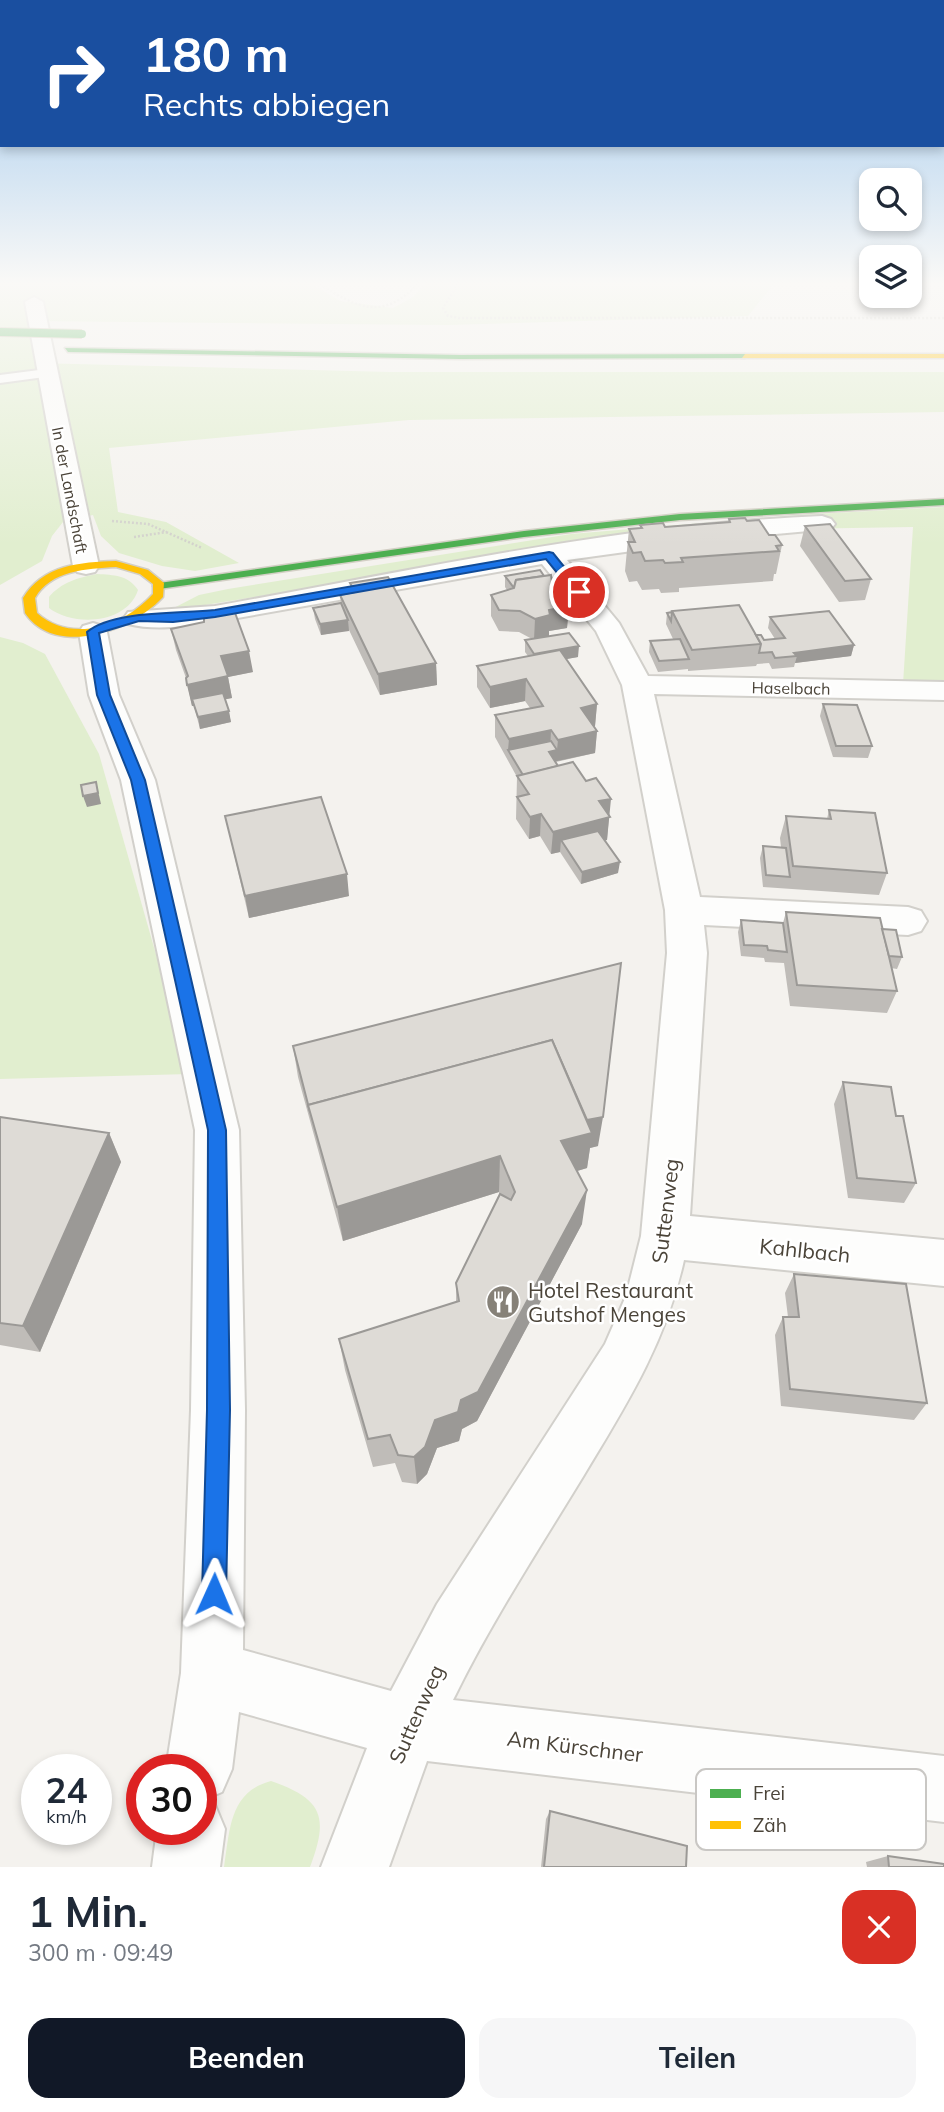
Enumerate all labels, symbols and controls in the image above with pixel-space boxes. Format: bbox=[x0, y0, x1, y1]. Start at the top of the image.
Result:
text: 180 m bbox=[143, 23, 289, 84]
icon: right bbox=[28, 28, 119, 119]
text: Rechts abbiegen bbox=[143, 84, 390, 124]
map controls bbox=[859, 168, 922, 308]
button: search bbox=[859, 168, 922, 231]
button: layers bbox=[859, 245, 922, 308]
street label: In der Landschaft bbox=[48, 425, 92, 555]
pin bbox=[549, 562, 609, 622]
icon: arrive bbox=[560, 573, 598, 611]
street label: Haselbach bbox=[751, 677, 831, 699]
street label: Suttenweg bbox=[646, 1157, 684, 1265]
street label: Kahlbach bbox=[758, 1232, 852, 1268]
place label: Hotel Restaurant Gutshof Menges bbox=[528, 1277, 693, 1327]
restaurant icon: Hotel Restaurant Gutshof Menges bbox=[484, 1283, 522, 1321]
position arrow bbox=[177, 1557, 251, 1631]
street label: Suttenweg bbox=[383, 1661, 449, 1767]
street label: Am Kürschner bbox=[506, 1725, 645, 1767]
speed limit sign: 30 bbox=[126, 1754, 217, 1845]
text: 24 bbox=[45, 1768, 88, 1812]
legend bbox=[696, 1769, 926, 1850]
text: Frei bbox=[753, 1781, 785, 1805]
text: km/h bbox=[46, 1805, 87, 1828]
text: Zäh bbox=[753, 1813, 787, 1837]
text: 1 Min. bbox=[28, 1885, 148, 1938]
button: close bbox=[842, 1890, 916, 1964]
text: 300 m · 09:49 bbox=[28, 1938, 173, 1967]
button: Beenden bbox=[28, 2018, 465, 2098]
button: Teilen bbox=[479, 2018, 916, 2098]

